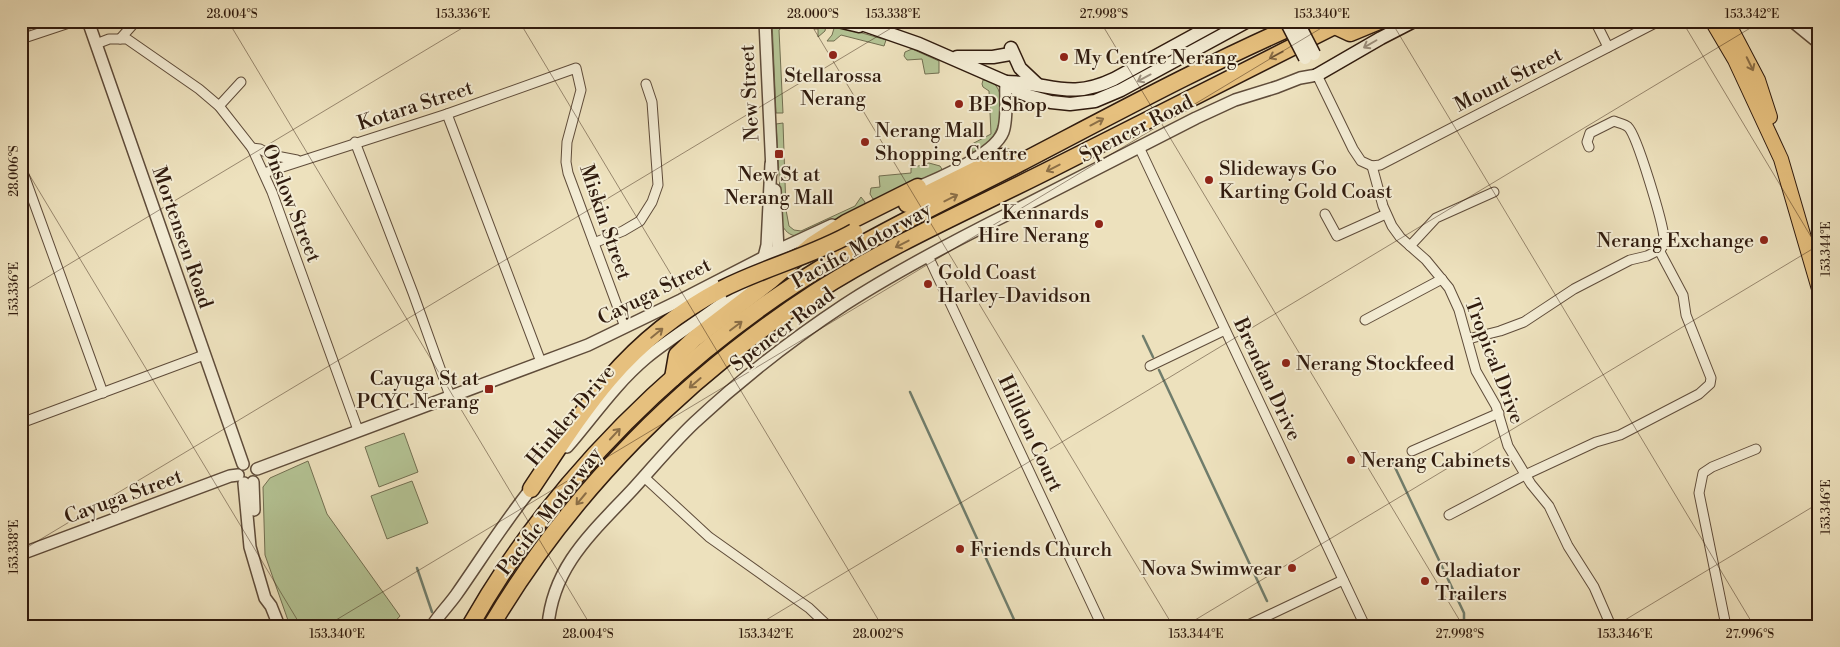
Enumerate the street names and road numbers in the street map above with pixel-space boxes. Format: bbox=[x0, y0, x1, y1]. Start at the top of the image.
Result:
street label: Mount Street bbox=[1451, 42, 1567, 118]
street label: New Street bbox=[735, 44, 766, 142]
street label: Kotara Street bbox=[354, 76, 476, 137]
street label: Spencer Road bbox=[1076, 90, 1198, 169]
street label: Onslow Street bbox=[256, 141, 326, 266]
street label: Miskin Street bbox=[573, 161, 636, 284]
street label: Mortensen Road bbox=[146, 163, 218, 312]
street label: Pacific Motorway bbox=[788, 197, 936, 295]
street label: Cayuga Street bbox=[594, 253, 715, 332]
street label: Spencer Road bbox=[726, 282, 841, 378]
street label: Tropical Drive bbox=[1458, 295, 1529, 428]
street label: Brendan Drive bbox=[1227, 313, 1306, 445]
street label: Hinkler Drive bbox=[521, 360, 621, 472]
street label: Hilldon Court bbox=[992, 371, 1068, 496]
street label: Pacific Motorway bbox=[492, 443, 608, 581]
street label: Cayuga Street bbox=[61, 465, 186, 530]

